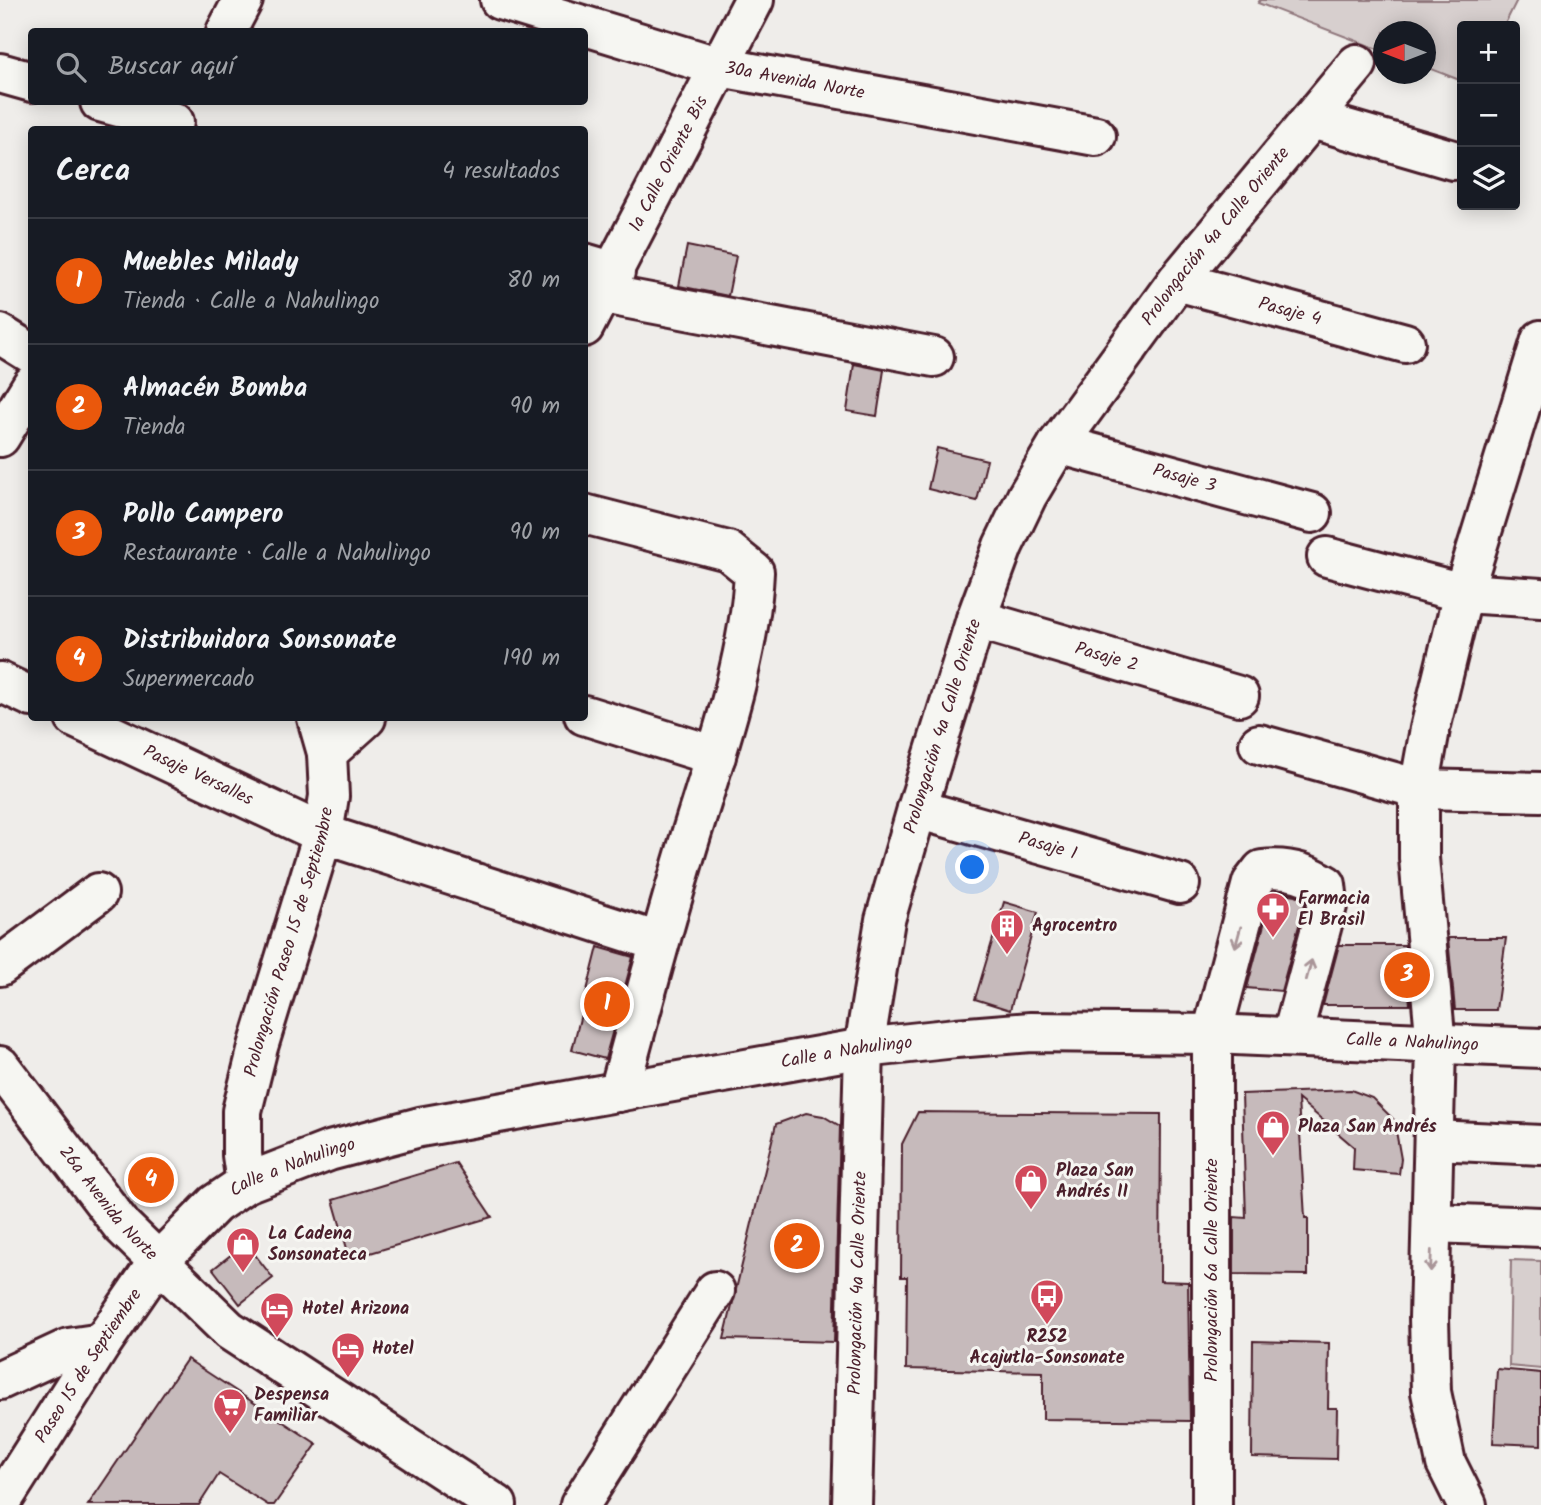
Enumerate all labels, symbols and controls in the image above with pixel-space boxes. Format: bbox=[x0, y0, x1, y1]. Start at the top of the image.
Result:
north arrow bbox=[1373, 21, 1436, 84]
map controls bbox=[1457, 21, 1520, 210]
button: + bbox=[1457, 21, 1520, 84]
search box bbox=[28, 28, 588, 105]
text: Buscar aquí bbox=[108, 46, 234, 88]
icon: search bbox=[52, 48, 90, 86]
street label: 30a Avenida Norte bbox=[723, 54, 867, 108]
button: − bbox=[1457, 84, 1520, 147]
street label: 1a Calle Oriente Bis bbox=[622, 90, 716, 237]
street label: Prolongación 4a Calle Oriente bbox=[1134, 140, 1297, 332]
button: layers bbox=[1457, 147, 1520, 210]
text: Cerca bbox=[56, 148, 130, 196]
text: 4 resultados bbox=[442, 154, 560, 190]
text: Muebles Milady bbox=[123, 242, 299, 284]
text: 1 bbox=[76, 263, 82, 299]
text: 80 m bbox=[507, 263, 560, 299]
text: Tienda · Calle a Nahulingo bbox=[123, 284, 379, 320]
street label: Pasaje 4 bbox=[1255, 289, 1325, 334]
text: Almacén Bomba bbox=[123, 368, 307, 410]
text: 2 bbox=[72, 389, 86, 425]
text: 90 m bbox=[510, 389, 560, 425]
text: Tienda bbox=[123, 410, 186, 446]
street label: Pasaje 3 bbox=[1149, 456, 1219, 501]
text: Pollo Campero bbox=[123, 494, 283, 536]
text: 3 bbox=[73, 515, 85, 551]
text: 90 m bbox=[510, 515, 560, 551]
text: Restaurante · Calle a Nahulingo bbox=[123, 536, 431, 572]
street label: Prolongación 4a Calle Oriente bbox=[896, 615, 990, 837]
text: Distribuidora Sonsonate bbox=[123, 620, 397, 662]
street label: Pasaje 2 bbox=[1071, 634, 1142, 680]
text: 4 bbox=[73, 641, 85, 677]
text: 190 m bbox=[503, 641, 560, 677]
text: Supermercado bbox=[123, 662, 254, 698]
street label: Pasaje Versalles bbox=[138, 737, 258, 814]
street label: Prolongación Paseo 15 de Septiembre bbox=[237, 805, 342, 1080]
street label: Pasaje 1 bbox=[1015, 824, 1081, 868]
your location bbox=[955, 850, 989, 884]
place label: Farmacia El Brasil bbox=[1298, 885, 1370, 935]
pharmacy icon: Farmacia El Brasil bbox=[1254, 890, 1292, 939]
building icon: Agrocentro bbox=[988, 907, 1026, 956]
place label: Agrocentro bbox=[1032, 912, 1117, 941]
one-way arrow bbox=[1230, 926, 1243, 948]
pin: 3 bbox=[1384, 949, 1430, 1001]
one-way arrow bbox=[1304, 960, 1317, 982]
pin: 1 bbox=[584, 978, 630, 1030]
street label: Calle a Nahulingo bbox=[1345, 1025, 1479, 1060]
street label: Calle a Nahulingo bbox=[778, 1028, 914, 1077]
shop icon: Plaza San Andrés bbox=[1254, 1108, 1292, 1157]
place label: Plaza San Andrés bbox=[1298, 1113, 1437, 1142]
street label: Calle a Nahulingo bbox=[223, 1130, 359, 1205]
street label: 26a Avenida Norte bbox=[51, 1140, 165, 1268]
pin: 4 bbox=[128, 1154, 174, 1206]
place label: Plaza San Andrés II bbox=[1056, 1157, 1134, 1207]
street label: Prolongación 6a Calle Oriente bbox=[1198, 1158, 1227, 1382]
shop icon: Plaza San Andrés II bbox=[1012, 1162, 1050, 1211]
street label: Prolongación 4a Calle Oriente bbox=[840, 1171, 875, 1395]
place label: La Cadena Sonsonateca bbox=[268, 1220, 367, 1270]
pin: 2 bbox=[774, 1220, 820, 1272]
shop icon: La Cadena Sonsonateca bbox=[224, 1225, 262, 1274]
one-way arrow bbox=[1424, 1249, 1437, 1272]
bus stop icon: R252 Acajutla-Sonsonate bbox=[1028, 1277, 1066, 1326]
street label: Paseo 15 de Septiembre bbox=[27, 1283, 150, 1449]
hotel icon: Hotel Arizona bbox=[258, 1290, 296, 1339]
place label: Hotel Arizona bbox=[302, 1295, 409, 1324]
place label: R252 Acajutla-Sonsonate bbox=[969, 1323, 1125, 1373]
hotel icon: Hotel bbox=[329, 1330, 367, 1379]
place label: Hotel bbox=[372, 1335, 414, 1364]
place label: Despensa Familiar bbox=[254, 1381, 329, 1431]
supermarket icon: Despensa Familiar bbox=[211, 1386, 249, 1435]

